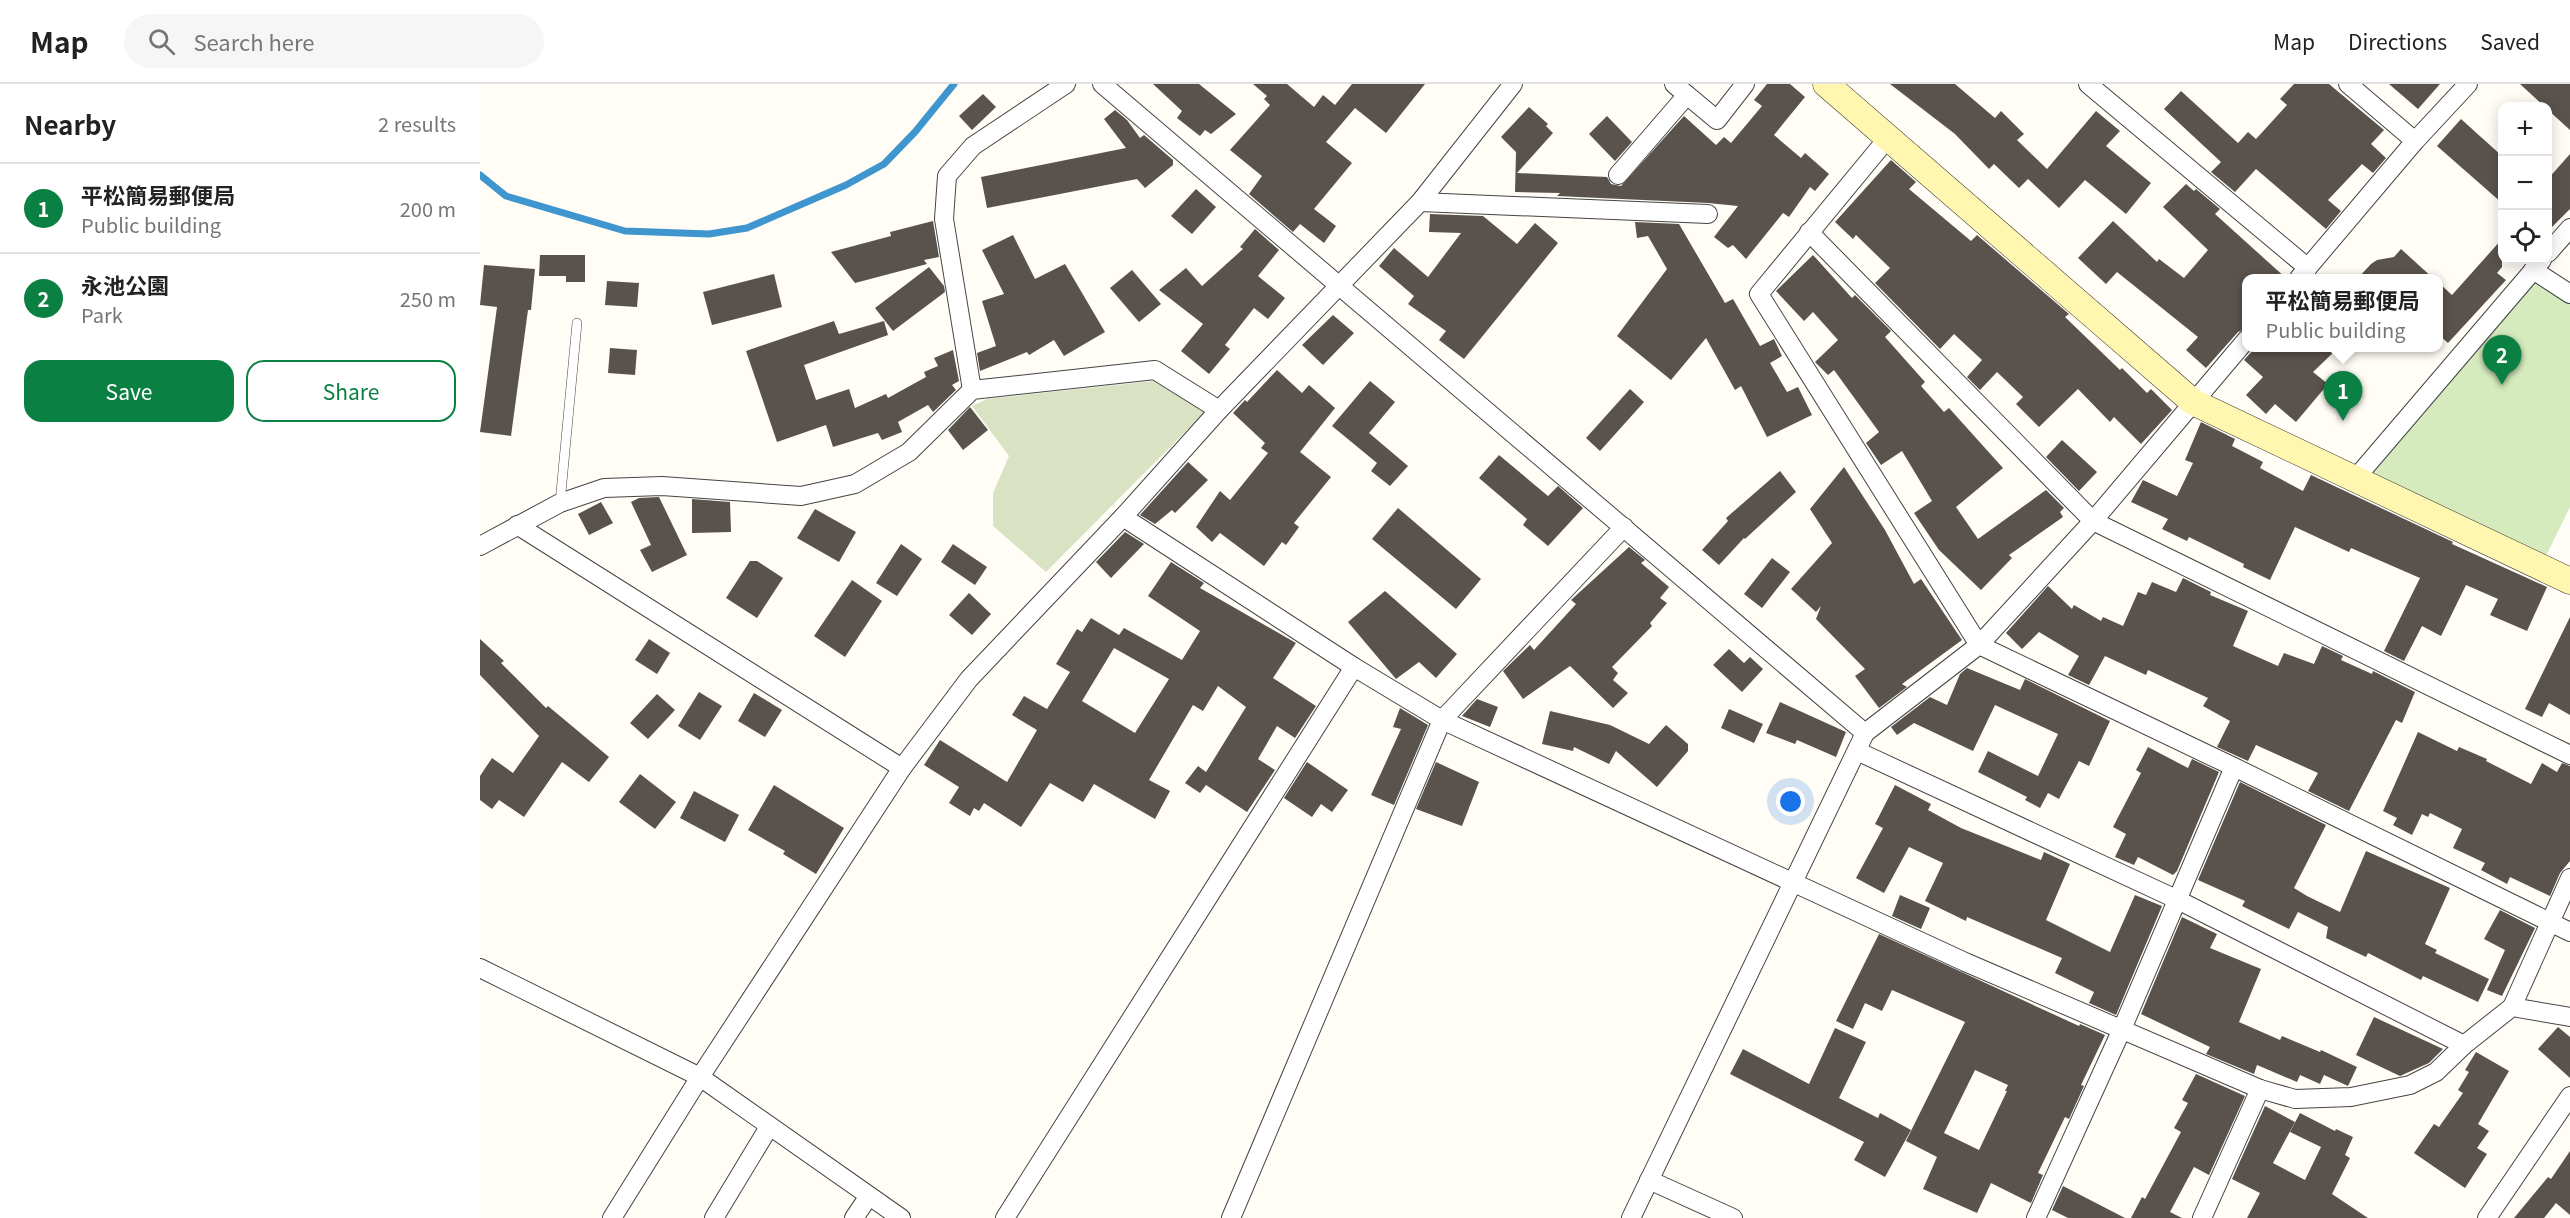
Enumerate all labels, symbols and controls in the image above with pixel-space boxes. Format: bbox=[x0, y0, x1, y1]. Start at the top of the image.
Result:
search box bbox=[124, 14, 544, 68]
text: Map bbox=[30, 21, 88, 61]
icon: search bbox=[145, 25, 178, 58]
text: Search here bbox=[193, 25, 314, 57]
text: Map bbox=[2273, 26, 2315, 56]
text: Directions bbox=[2348, 26, 2447, 56]
text: Saved bbox=[2480, 26, 2540, 56]
map controls bbox=[2498, 102, 2552, 264]
button: + bbox=[2498, 102, 2552, 156]
text: Nearby bbox=[24, 105, 116, 142]
text: 2 results bbox=[378, 109, 456, 138]
button: − bbox=[2498, 156, 2552, 210]
text: 平松簡易郵便局 bbox=[81, 178, 235, 210]
text: 1 bbox=[38, 194, 49, 223]
text: 200 m bbox=[400, 194, 456, 223]
text: Public building bbox=[81, 210, 221, 239]
button: locate bbox=[2498, 210, 2552, 264]
text: 永池公園 bbox=[81, 268, 169, 300]
popup bbox=[2242, 274, 2443, 352]
text: 平松簡易郵便局 bbox=[2265, 283, 2420, 315]
text: 2 bbox=[38, 284, 49, 313]
text: 250 m bbox=[400, 284, 456, 313]
text: Park bbox=[81, 300, 123, 329]
text: Public building bbox=[2265, 315, 2406, 344]
pin: 2 bbox=[2482, 336, 2522, 385]
button: Save bbox=[24, 360, 234, 422]
button: Share bbox=[246, 360, 456, 422]
pin: 1 bbox=[2324, 372, 2362, 421]
your location bbox=[1776, 787, 1805, 816]

